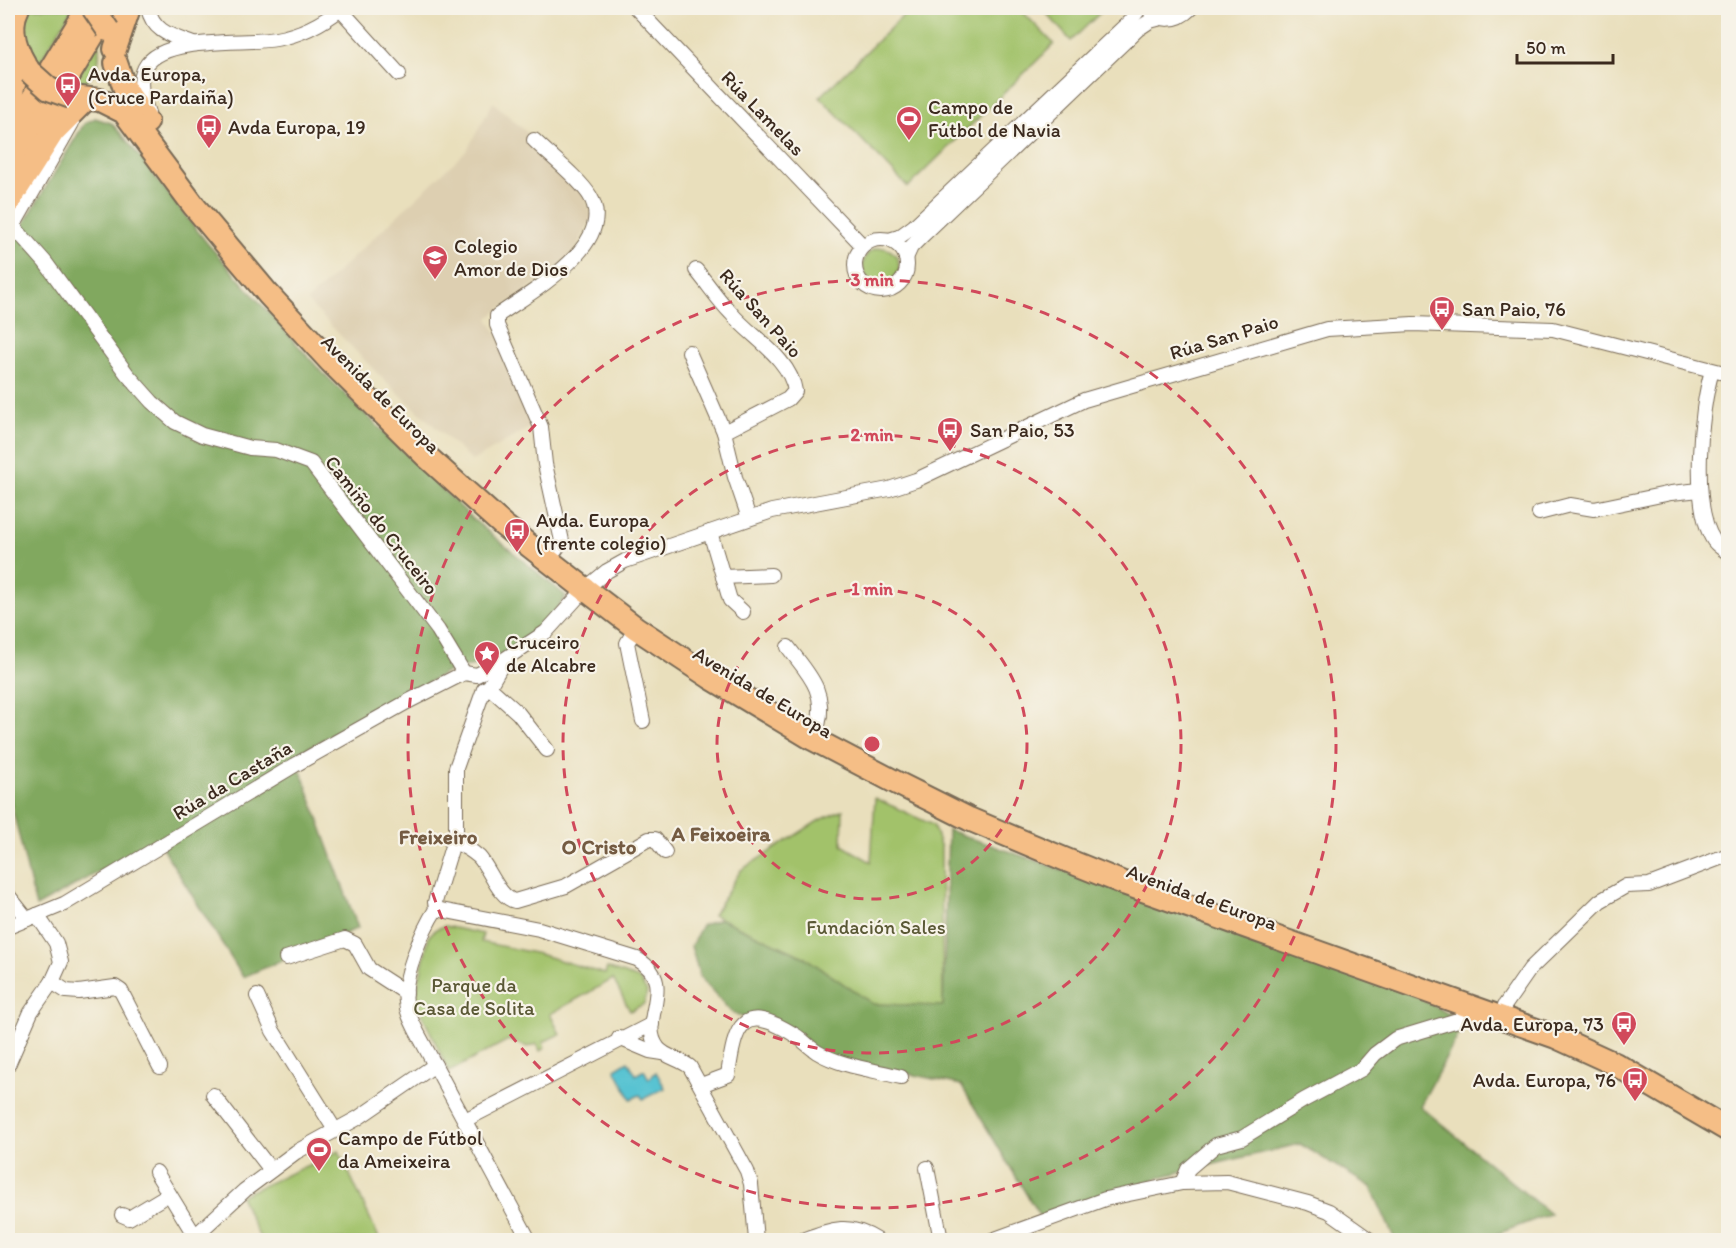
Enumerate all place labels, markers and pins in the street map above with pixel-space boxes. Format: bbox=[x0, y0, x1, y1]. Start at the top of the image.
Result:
place label: Avda. Europa, (Cruce Pardaiña) bbox=[88, 62, 234, 109]
bus stop icon: Avda. Europa, (Cruce Pardaiña) bbox=[53, 70, 83, 108]
place label: Campo de Fútbol de Navia bbox=[928, 95, 1061, 142]
sports icon: Campo de Fútbol de Navia bbox=[894, 104, 924, 142]
bus stop icon: Avda Europa, 19 bbox=[194, 112, 224, 150]
place label: Avda Europa, 19 bbox=[228, 115, 366, 139]
place label: Colegio Amor de Dios bbox=[454, 234, 568, 281]
school or university icon: Colegio Amor de Dios bbox=[420, 243, 450, 281]
bus stop icon: San Paio, 76 bbox=[1427, 294, 1457, 332]
place label: San Paio, 76 bbox=[1462, 297, 1566, 321]
bus stop icon: San Paio, 53 bbox=[935, 415, 965, 453]
place label: San Paio, 53 bbox=[970, 418, 1075, 442]
place label: Avda. Europa (frente colegio) bbox=[536, 508, 667, 555]
bus stop icon: Avda. Europa (frente colegio) bbox=[502, 516, 532, 554]
place label: Cruceiro de Alcabre bbox=[506, 630, 596, 677]
place icon: Cruceiro de Alcabre bbox=[472, 639, 502, 677]
centre of rings bbox=[862, 734, 882, 754]
bus stop icon: Avda. Europa, 73 bbox=[1609, 1009, 1639, 1047]
place label: Avda. Europa, 73 bbox=[1460, 1012, 1604, 1036]
bus stop icon: Avda. Europa, 76 bbox=[1620, 1065, 1650, 1103]
place label: Avda. Europa, 76 bbox=[1473, 1068, 1616, 1092]
place label: Campo de Fútbol da Ameixeira bbox=[338, 1126, 483, 1173]
sports icon: Campo de Fútbol da Ameixeira bbox=[304, 1135, 334, 1173]

